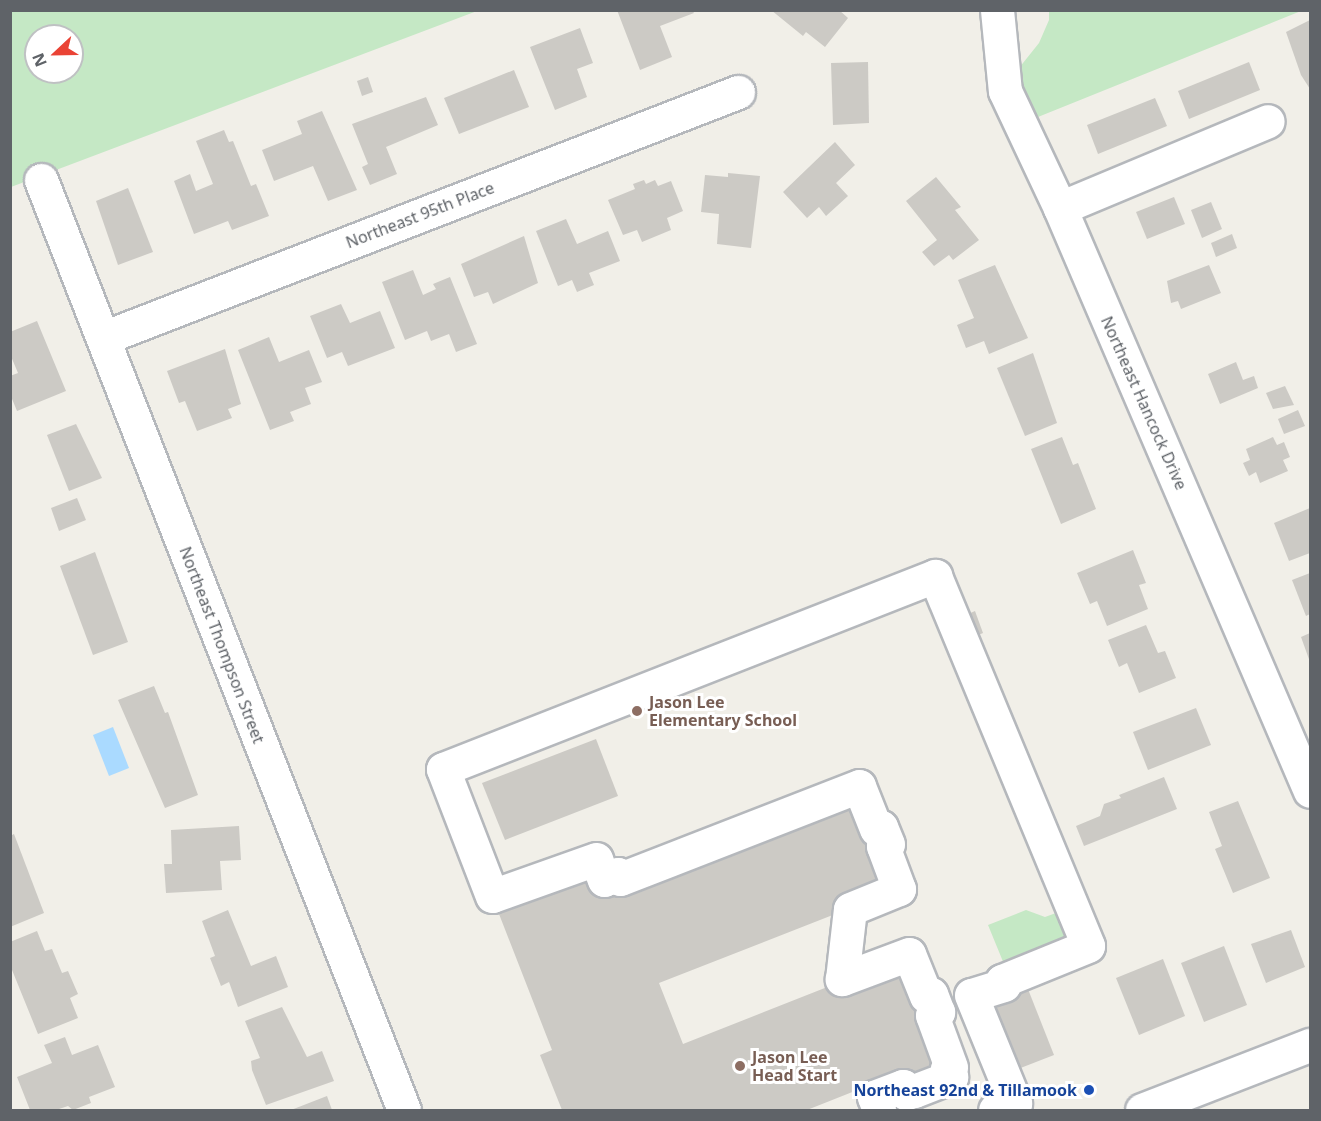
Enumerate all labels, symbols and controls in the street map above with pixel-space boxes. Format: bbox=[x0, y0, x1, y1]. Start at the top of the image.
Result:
north arrow bbox=[24, 24, 84, 84]
text: N bbox=[27, 50, 52, 70]
street label: Northeast 95th Place bbox=[343, 178, 497, 252]
street label: Northeast Hancock Drive bbox=[1097, 313, 1191, 493]
street label: Northeast Thompson Street bbox=[176, 544, 268, 746]
place label: Jason Lee Elementary School bbox=[649, 692, 797, 730]
marker: Jason Lee Elementary School bbox=[630, 704, 644, 718]
place label: Jason Lee Head Start bbox=[752, 1047, 837, 1085]
marker: Jason Lee Head Start bbox=[733, 1059, 747, 1073]
place label: Northeast 92nd & Tillamook bbox=[853, 1080, 1077, 1100]
marker: Northeast 92nd & Tillamook bbox=[1082, 1083, 1096, 1097]

